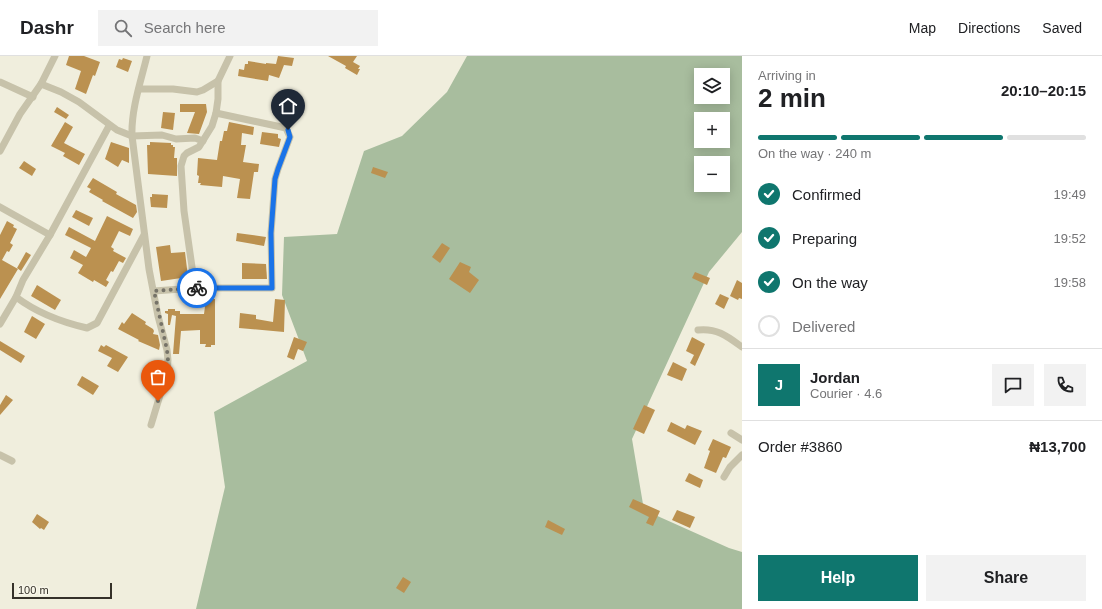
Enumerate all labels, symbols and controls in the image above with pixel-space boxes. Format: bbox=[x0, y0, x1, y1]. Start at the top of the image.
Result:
search box bbox=[98, 10, 378, 46]
text: Dashr bbox=[20, 17, 74, 38]
icon: search bbox=[112, 17, 134, 39]
text: Search here bbox=[144, 19, 226, 36]
text: Map bbox=[909, 20, 936, 36]
text: Directions bbox=[958, 20, 1020, 36]
text: Saved bbox=[1042, 20, 1082, 36]
map controls bbox=[694, 68, 730, 192]
button: layers bbox=[694, 68, 730, 104]
text: Arriving in bbox=[758, 68, 816, 83]
text: 20:10–20:15 bbox=[1001, 82, 1086, 99]
text: 2 min bbox=[758, 83, 826, 113]
pin bbox=[271, 89, 305, 130]
icon: home bbox=[277, 95, 299, 117]
button: + bbox=[694, 112, 730, 148]
text: On the way · 240 m bbox=[758, 146, 871, 161]
button: − bbox=[694, 156, 730, 192]
icon: check bbox=[758, 183, 780, 205]
text: Confirmed bbox=[792, 186, 861, 203]
text: 19:49 bbox=[1053, 187, 1086, 202]
icon: check bbox=[758, 227, 780, 249]
text: Preparing bbox=[792, 230, 857, 247]
text: 19:52 bbox=[1053, 231, 1086, 246]
courier bbox=[177, 268, 217, 308]
icon: check bbox=[758, 271, 780, 293]
text: On the way bbox=[792, 274, 868, 291]
text: 19:58 bbox=[1053, 275, 1086, 290]
icon: bike bbox=[186, 277, 208, 299]
text: Delivered bbox=[792, 318, 855, 335]
pin bbox=[141, 360, 175, 401]
button: chat bbox=[992, 364, 1034, 406]
button: phone bbox=[1044, 364, 1086, 406]
icon: bag bbox=[147, 366, 169, 388]
text: Jordan bbox=[810, 369, 860, 386]
text: J bbox=[775, 376, 783, 393]
text: Courier · 4.6 bbox=[810, 386, 882, 401]
text: Order #3860 bbox=[758, 438, 842, 455]
text: ₦13,700 bbox=[1029, 438, 1086, 455]
button: Help bbox=[758, 555, 918, 601]
button: Share bbox=[926, 555, 1086, 601]
scale bar bbox=[12, 581, 112, 600]
text: 100 m bbox=[18, 584, 49, 596]

